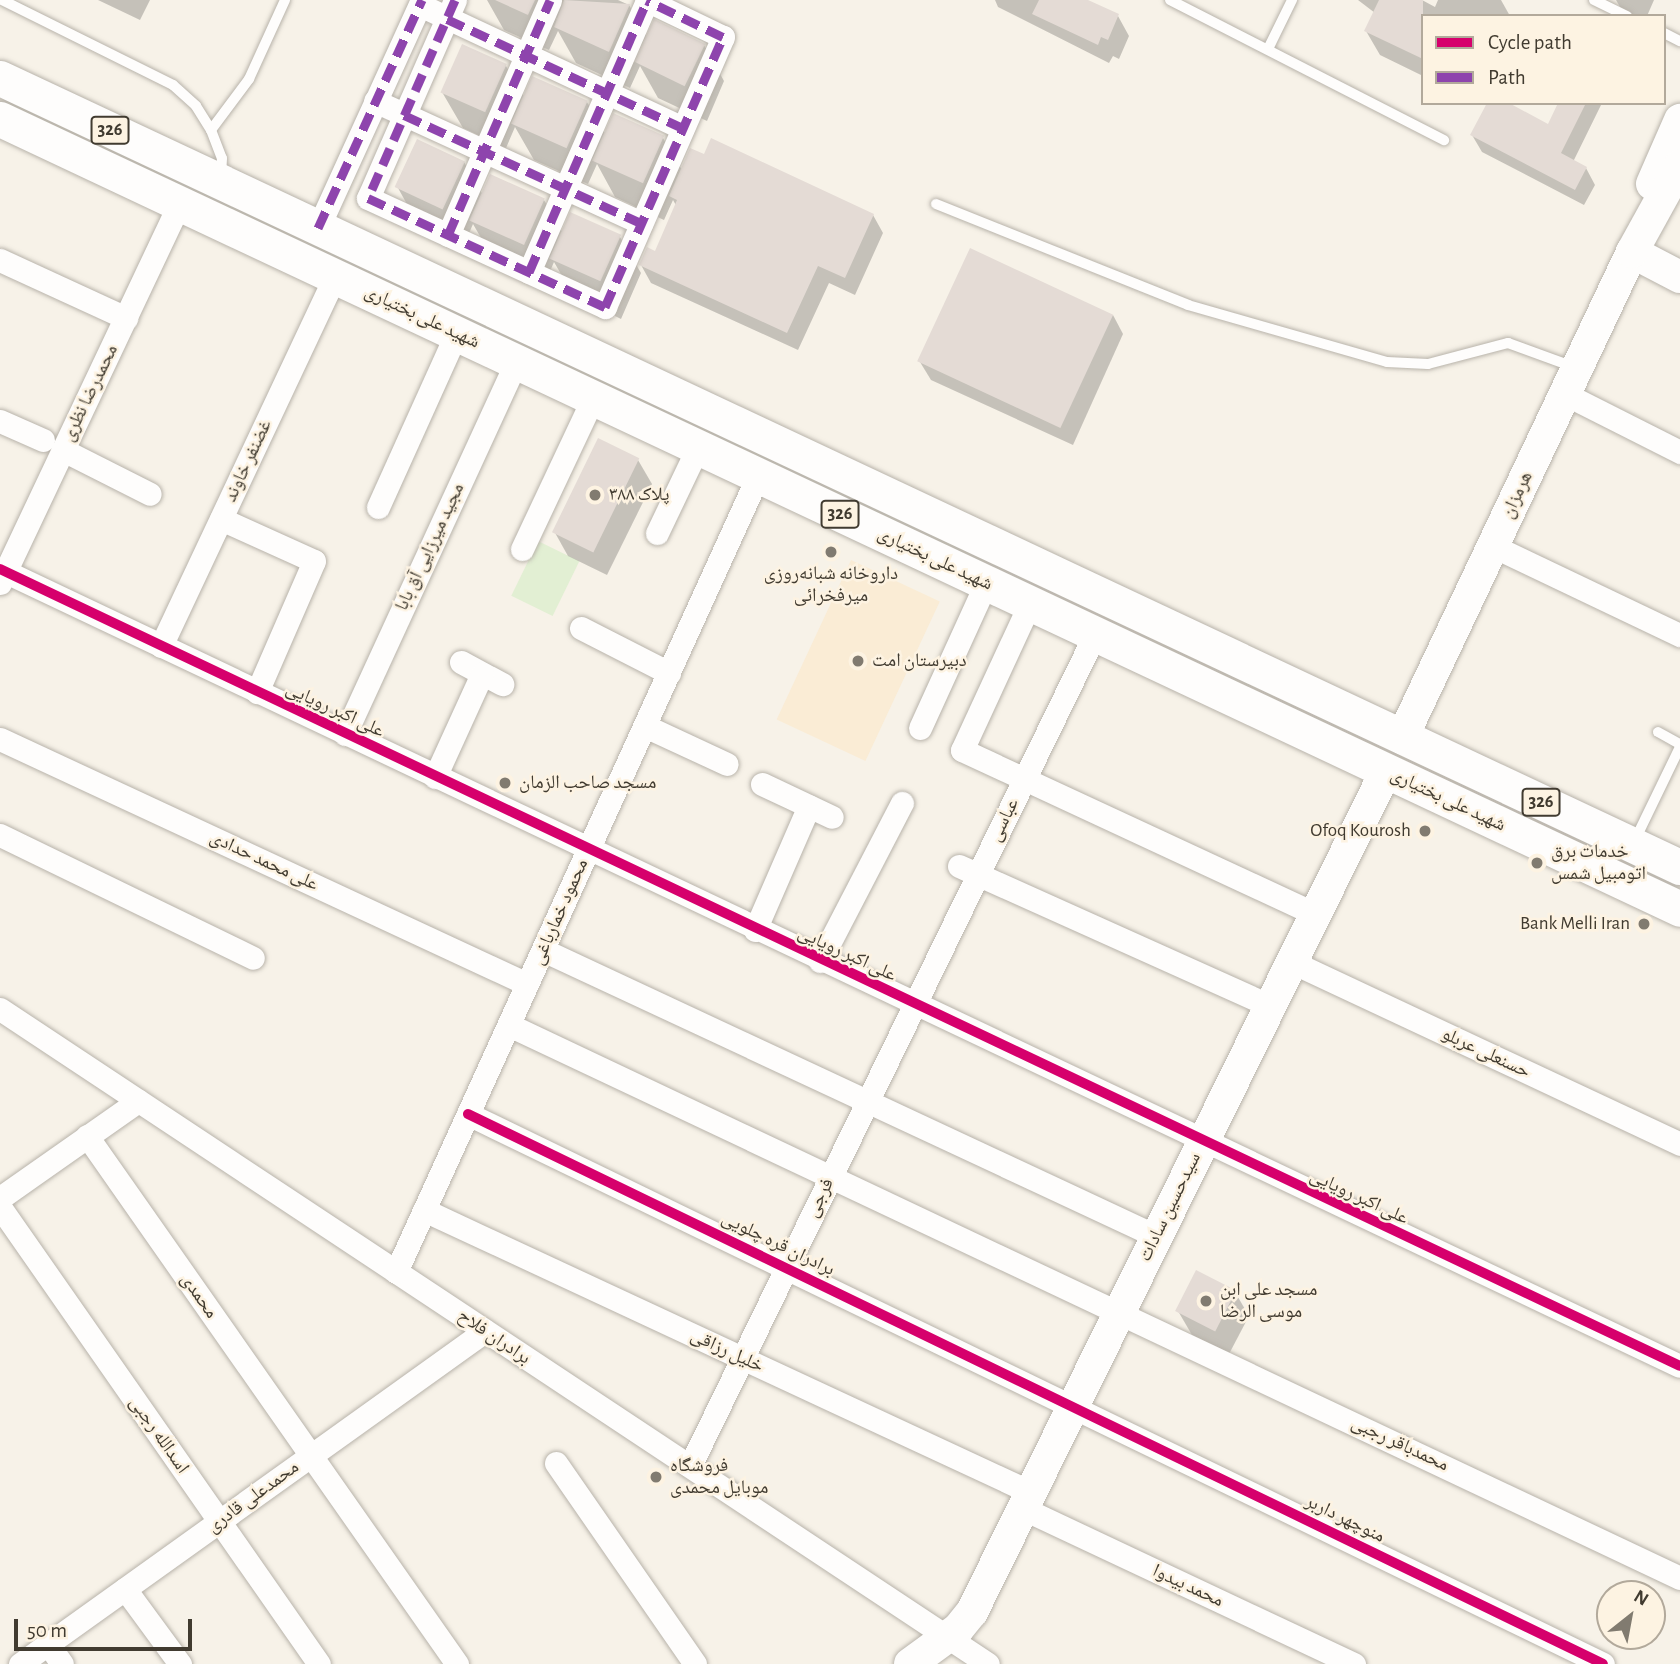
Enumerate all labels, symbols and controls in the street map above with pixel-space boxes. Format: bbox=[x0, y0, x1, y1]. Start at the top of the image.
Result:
legend bbox=[1421, 14, 1666, 105]
text: Cycle path bbox=[1488, 32, 1572, 53]
text: Path bbox=[1488, 67, 1526, 88]
road number: 326 bbox=[89, 116, 131, 145]
street label: شهید علی بختیاری bbox=[361, 280, 483, 354]
street label: محمدرضا نظری bbox=[57, 341, 123, 445]
street label: غضنفر خاوند bbox=[219, 416, 277, 506]
street label: هرمزان bbox=[1496, 468, 1538, 522]
street label: مجید میرزایی آق بابا bbox=[390, 480, 470, 614]
place label: پلاک ۳۸۸ bbox=[609, 484, 670, 506]
marker: پلاک ۳۸۸ bbox=[587, 487, 603, 503]
road number: 326 bbox=[819, 500, 861, 528]
street label: شهید علی بختیاری bbox=[874, 522, 996, 596]
marker: داروخانه شبانه‌روزی میرفخرائی bbox=[823, 544, 839, 560]
place label: داروخانه شبانه‌روزی میرفخرائی bbox=[764, 563, 898, 607]
place label: دبیرستان امت bbox=[872, 650, 967, 672]
marker: دبیرستان امت bbox=[850, 653, 866, 669]
street label: علی اکبر رویایی bbox=[282, 677, 388, 743]
street label: شهید علی بختیاری bbox=[1387, 763, 1509, 837]
place label: مسجد صاحب الزمان bbox=[519, 772, 656, 794]
marker: مسجد صاحب الزمان bbox=[497, 775, 513, 791]
road number: 326 bbox=[1520, 788, 1562, 816]
street label: عباسی bbox=[984, 795, 1024, 845]
place label: Ofoq Kourosh bbox=[1310, 820, 1411, 842]
marker: Ofoq Kourosh bbox=[1417, 823, 1433, 839]
street label: علی محمد حدادی bbox=[206, 826, 322, 896]
place label: خدمات برق اتومبیل شمس bbox=[1551, 841, 1646, 885]
street label: محمود خمارباغی bbox=[526, 855, 594, 969]
marker: خدمات برق اتومبیل شمس bbox=[1529, 855, 1545, 871]
place label: Bank Melli Iran bbox=[1520, 913, 1630, 935]
marker: Bank Melli Iran bbox=[1636, 916, 1652, 932]
street label: علی اکبر رویایی bbox=[794, 921, 900, 987]
street label: حسنعلی عربلو bbox=[1438, 1023, 1534, 1083]
street label: سیدحسین سادات bbox=[1134, 1149, 1206, 1265]
street label: علی اکبر رویایی bbox=[1306, 1164, 1412, 1230]
street label: فرجی bbox=[801, 1175, 839, 1221]
street label: برادران قره چلویی bbox=[718, 1207, 838, 1281]
street label: محمدی bbox=[175, 1269, 223, 1323]
place label: مسجد علی ابن موسی الرضا bbox=[1220, 1279, 1317, 1323]
marker: مسجد علی ابن موسی الرضا bbox=[1198, 1293, 1214, 1309]
street label: برادران فلاح bbox=[453, 1304, 535, 1370]
street label: خلیل رزاقی bbox=[687, 1324, 767, 1378]
street label: اسدالله رجبی bbox=[124, 1392, 194, 1478]
street label: محمدباقر رجبی bbox=[1348, 1411, 1452, 1477]
place label: فروشگاه موبایل محمدی bbox=[670, 1455, 768, 1499]
street label: محمدعلی قادری bbox=[202, 1456, 304, 1538]
marker: فروشگاه موبایل محمدی bbox=[648, 1469, 664, 1485]
street label: منوچهر داربر bbox=[1301, 1490, 1389, 1548]
street label: محمد بیدوا bbox=[1149, 1560, 1227, 1612]
north arrow bbox=[1596, 1580, 1666, 1650]
text: N bbox=[1630, 1587, 1652, 1610]
scale bar bbox=[18, 1604, 196, 1648]
text: 50 m bbox=[27, 1620, 67, 1641]

